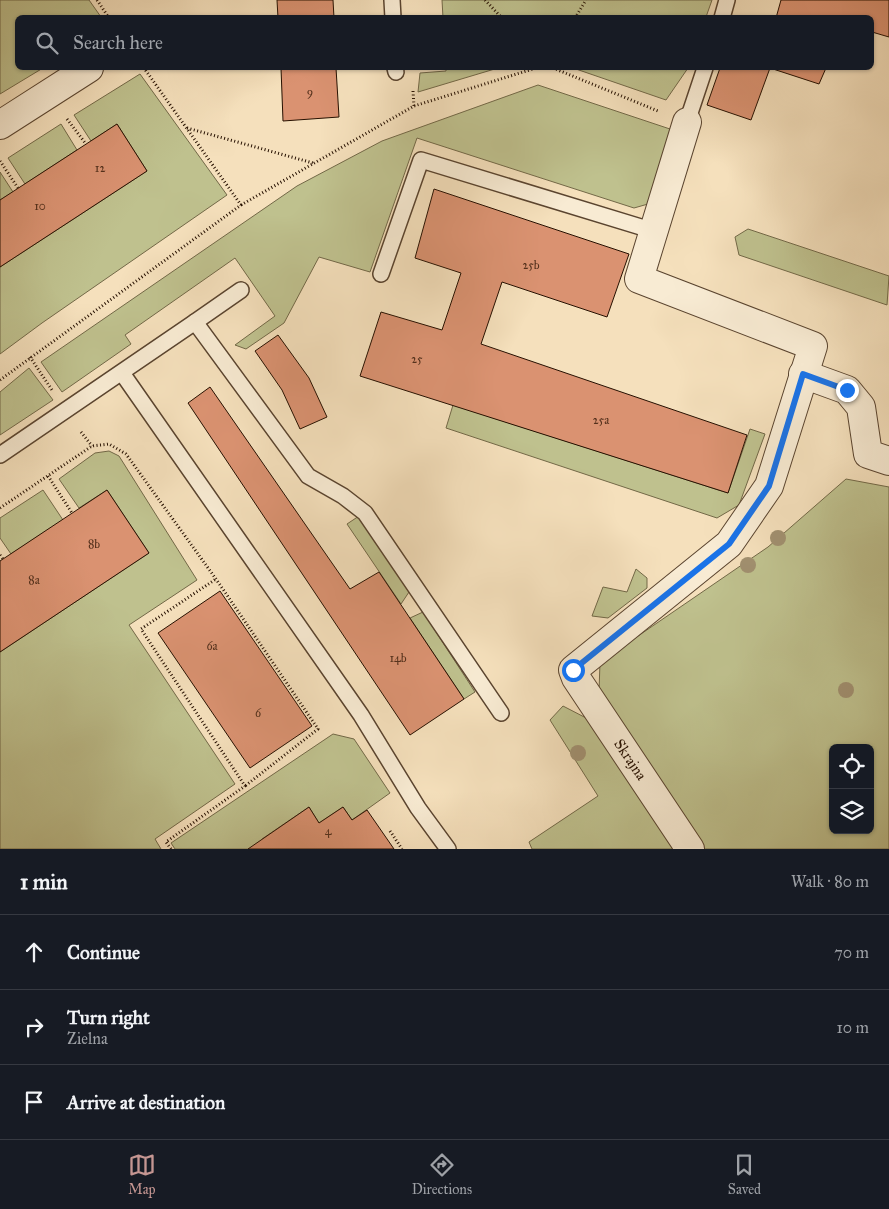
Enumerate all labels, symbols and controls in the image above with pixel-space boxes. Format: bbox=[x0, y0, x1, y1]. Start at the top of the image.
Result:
search box bbox=[15, 15, 874, 70]
icon: search bbox=[33, 29, 61, 57]
text: Search here bbox=[73, 31, 163, 54]
house number: 9 bbox=[307, 85, 313, 99]
house number: 12 bbox=[95, 161, 105, 175]
house number: 10 bbox=[34, 199, 46, 213]
house number: 25b bbox=[522, 258, 540, 272]
house number: 25 bbox=[411, 352, 423, 366]
route end bbox=[836, 379, 859, 402]
house number: 25a bbox=[593, 413, 610, 427]
house number: 8b bbox=[88, 537, 100, 551]
house number: 8a bbox=[28, 573, 41, 587]
house number: 6a bbox=[206, 639, 219, 653]
house number: 14b bbox=[389, 651, 407, 665]
route start bbox=[562, 659, 585, 682]
house number: 6 bbox=[255, 706, 262, 720]
street label: Skrajna bbox=[610, 736, 651, 784]
map controls bbox=[829, 744, 874, 834]
button: locate bbox=[829, 744, 874, 789]
button: layers bbox=[829, 789, 874, 834]
house number: 4 bbox=[325, 824, 332, 838]
text: 1 min bbox=[20, 869, 68, 895]
text: Walk · 80 m bbox=[791, 872, 869, 891]
icon: ahead bbox=[20, 938, 48, 966]
text: Continue bbox=[67, 941, 140, 964]
text: 70 m bbox=[834, 943, 869, 962]
text: Turn right bbox=[67, 1006, 150, 1029]
icon: right bbox=[20, 1013, 48, 1041]
text: 10 m bbox=[837, 1018, 869, 1037]
text: Zielna bbox=[67, 1029, 108, 1048]
icon: arrive bbox=[20, 1088, 48, 1116]
text: Arrive at destination bbox=[67, 1091, 225, 1114]
tab: Map bbox=[128, 1151, 156, 1198]
tab: Directions bbox=[412, 1151, 472, 1198]
tab: Saved bbox=[728, 1151, 761, 1198]

